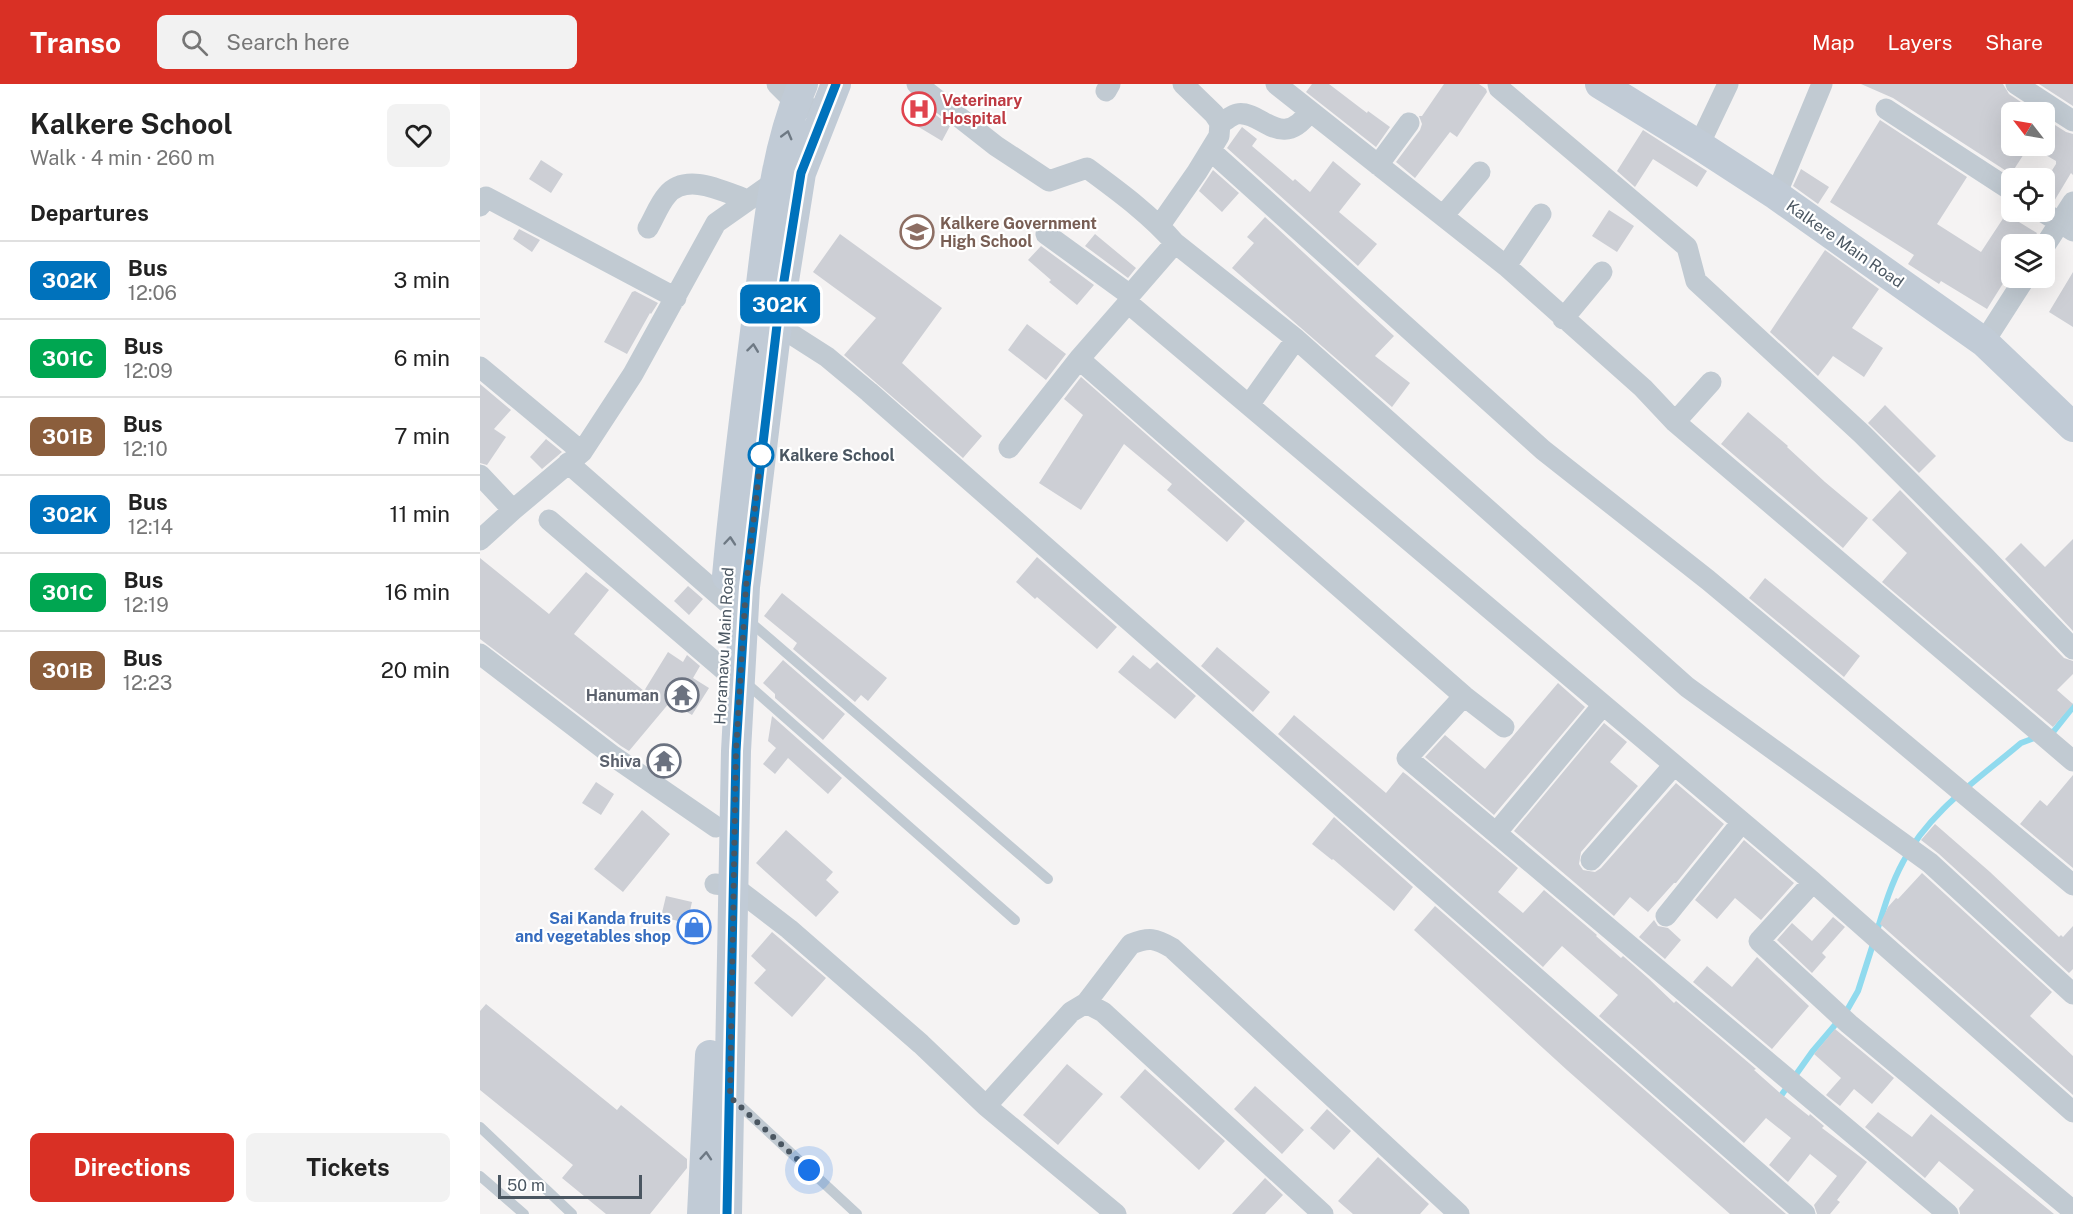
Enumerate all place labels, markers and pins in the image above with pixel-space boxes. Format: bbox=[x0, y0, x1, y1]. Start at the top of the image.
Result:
hospital icon: Veterinary Hospital bbox=[901, 91, 937, 127]
place label: Veterinary Hospital bbox=[942, 91, 1022, 128]
school or university icon: Kalkere Government High School bbox=[899, 214, 935, 250]
place label: Kalkere Government High School bbox=[940, 214, 1097, 251]
marker: Kalkere School bbox=[748, 442, 774, 468]
place label: Kalkere School bbox=[779, 446, 895, 465]
temple icon: Hanuman bbox=[664, 677, 700, 713]
place label: Hanuman bbox=[586, 686, 659, 705]
temple icon: Shiva bbox=[646, 743, 682, 779]
place label: Shiva bbox=[599, 752, 641, 771]
place label: Sai Kanda fruits and vegetables shop bbox=[515, 909, 671, 946]
shop icon: Sai Kanda fruits and vegetables shop bbox=[676, 909, 712, 945]

